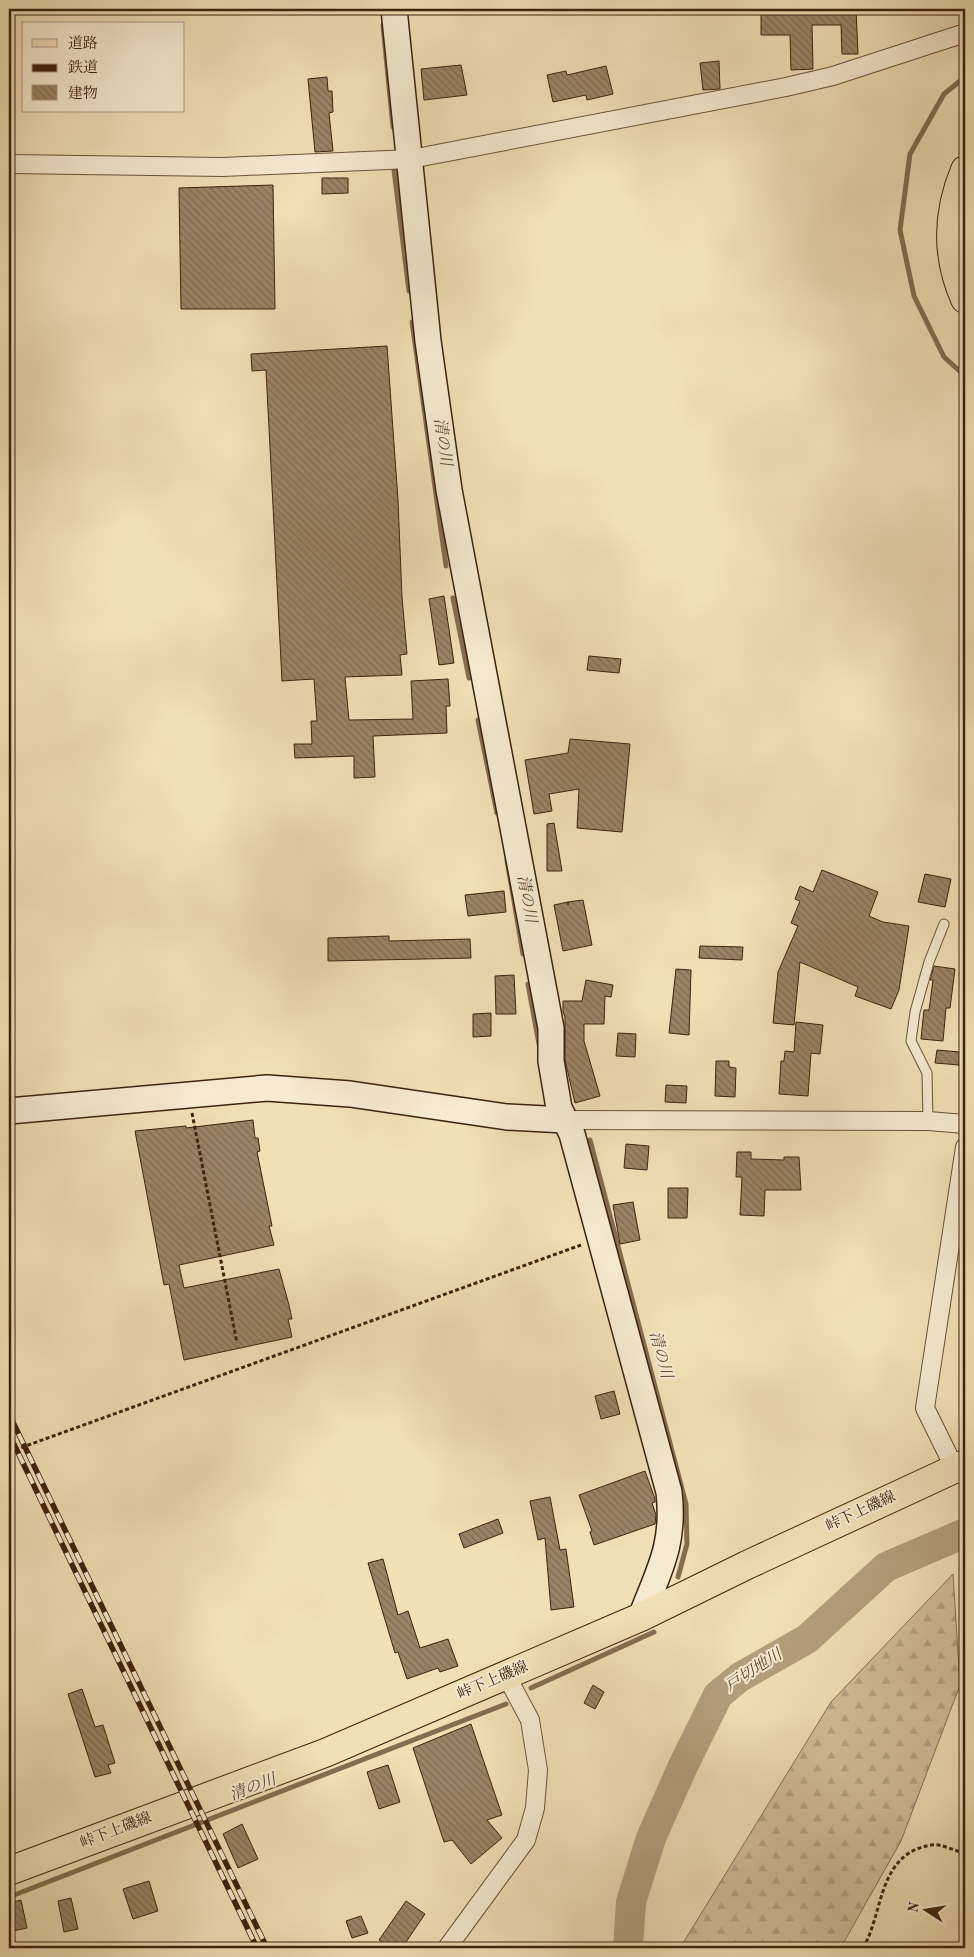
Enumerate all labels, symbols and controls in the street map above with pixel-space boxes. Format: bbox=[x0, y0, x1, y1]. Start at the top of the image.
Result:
legend bbox=[22, 22, 185, 112]
text: 道路 bbox=[68, 35, 98, 52]
text: 鉄道 bbox=[68, 59, 98, 76]
text: 建物 bbox=[68, 85, 98, 102]
water label: 清の川 bbox=[431, 417, 456, 469]
water label: 清の川 bbox=[514, 874, 540, 926]
water label: 清の川 bbox=[646, 1329, 676, 1382]
street label: 峠下上磯線 bbox=[823, 1488, 898, 1535]
water label: 戸切地川 bbox=[722, 1644, 787, 1695]
street label: 峠下上磯線 bbox=[455, 1658, 530, 1703]
water label: 清の川 bbox=[227, 1769, 280, 1804]
street label: 峠下上磯線 bbox=[78, 1809, 154, 1851]
north arrow bbox=[902, 1884, 952, 1934]
text: N bbox=[906, 1901, 922, 1914]

